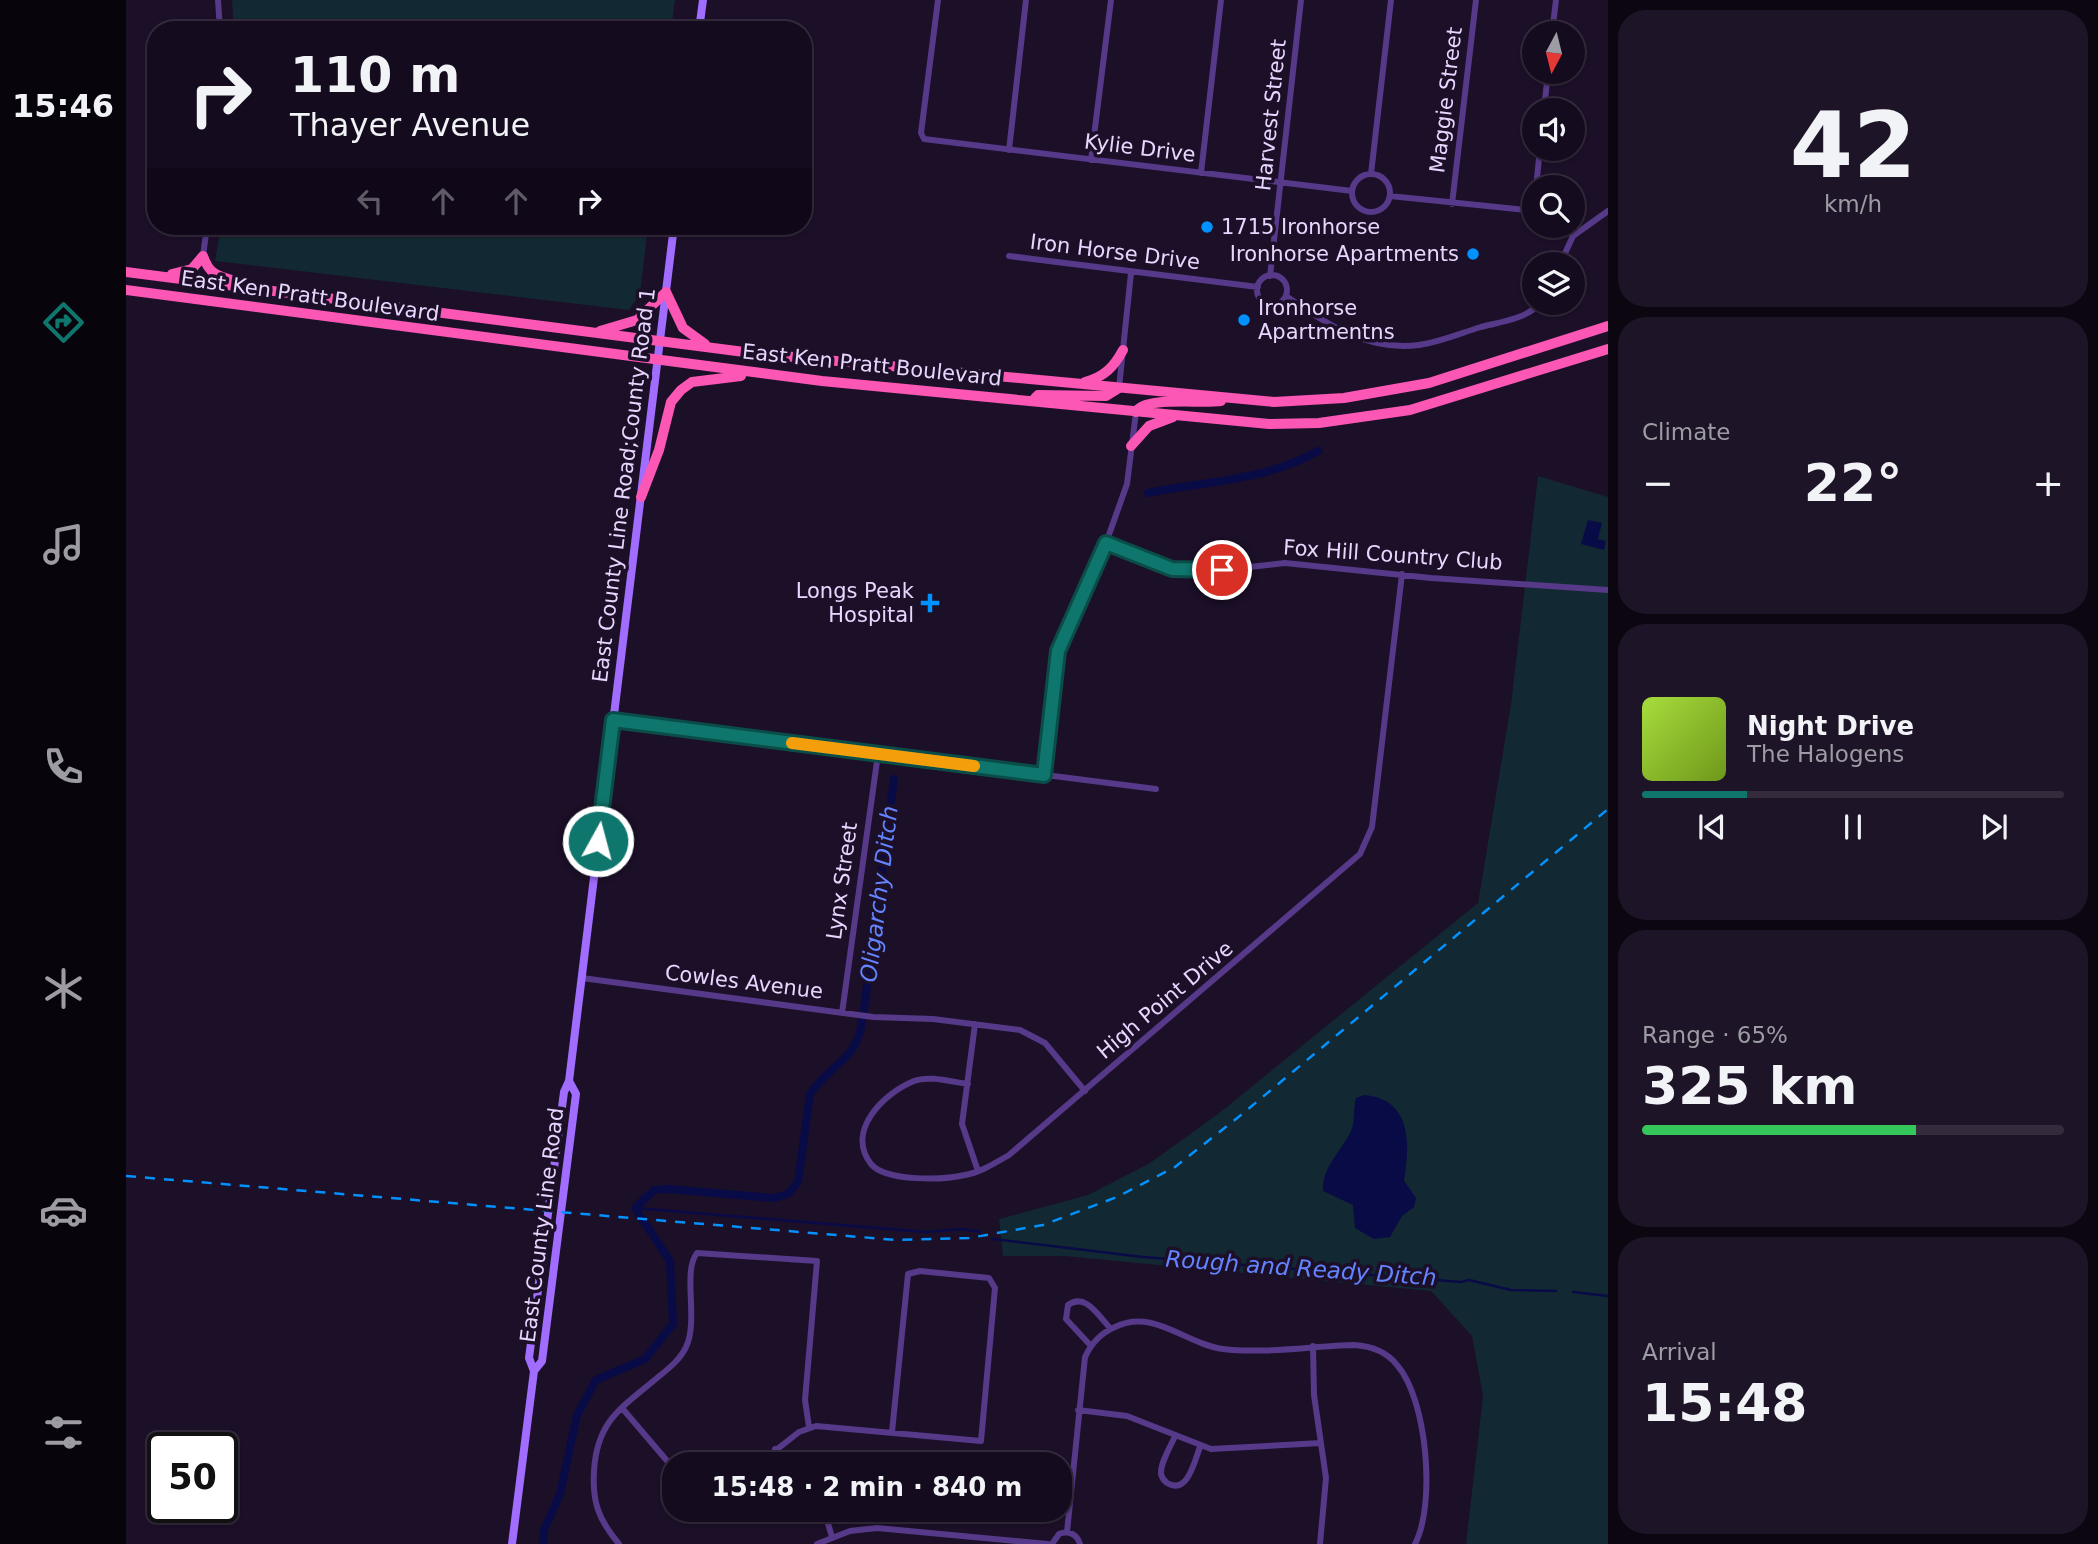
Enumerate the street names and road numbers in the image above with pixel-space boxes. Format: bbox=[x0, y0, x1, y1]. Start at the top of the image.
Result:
street label: Maggie Street bbox=[1425, 26, 1467, 174]
street label: Harvest Street bbox=[1251, 38, 1291, 192]
street label: Kylie Drive bbox=[1083, 129, 1197, 167]
street label: Iron Horse Drive bbox=[1029, 230, 1201, 274]
street label: East Ken Pratt Boulevard bbox=[179, 266, 441, 326]
street label: East County Line Road;County Road 1 bbox=[588, 286, 660, 684]
street label: East Ken Pratt Boulevard bbox=[741, 339, 1003, 391]
street label: Fox Hill Country Club bbox=[1283, 535, 1503, 575]
street label: Lynx Street bbox=[822, 821, 862, 941]
street label: High Point Drive bbox=[1092, 936, 1238, 1064]
street label: Cowles Avenue bbox=[664, 960, 824, 1004]
street label: East County Line Road bbox=[516, 1106, 568, 1344]

